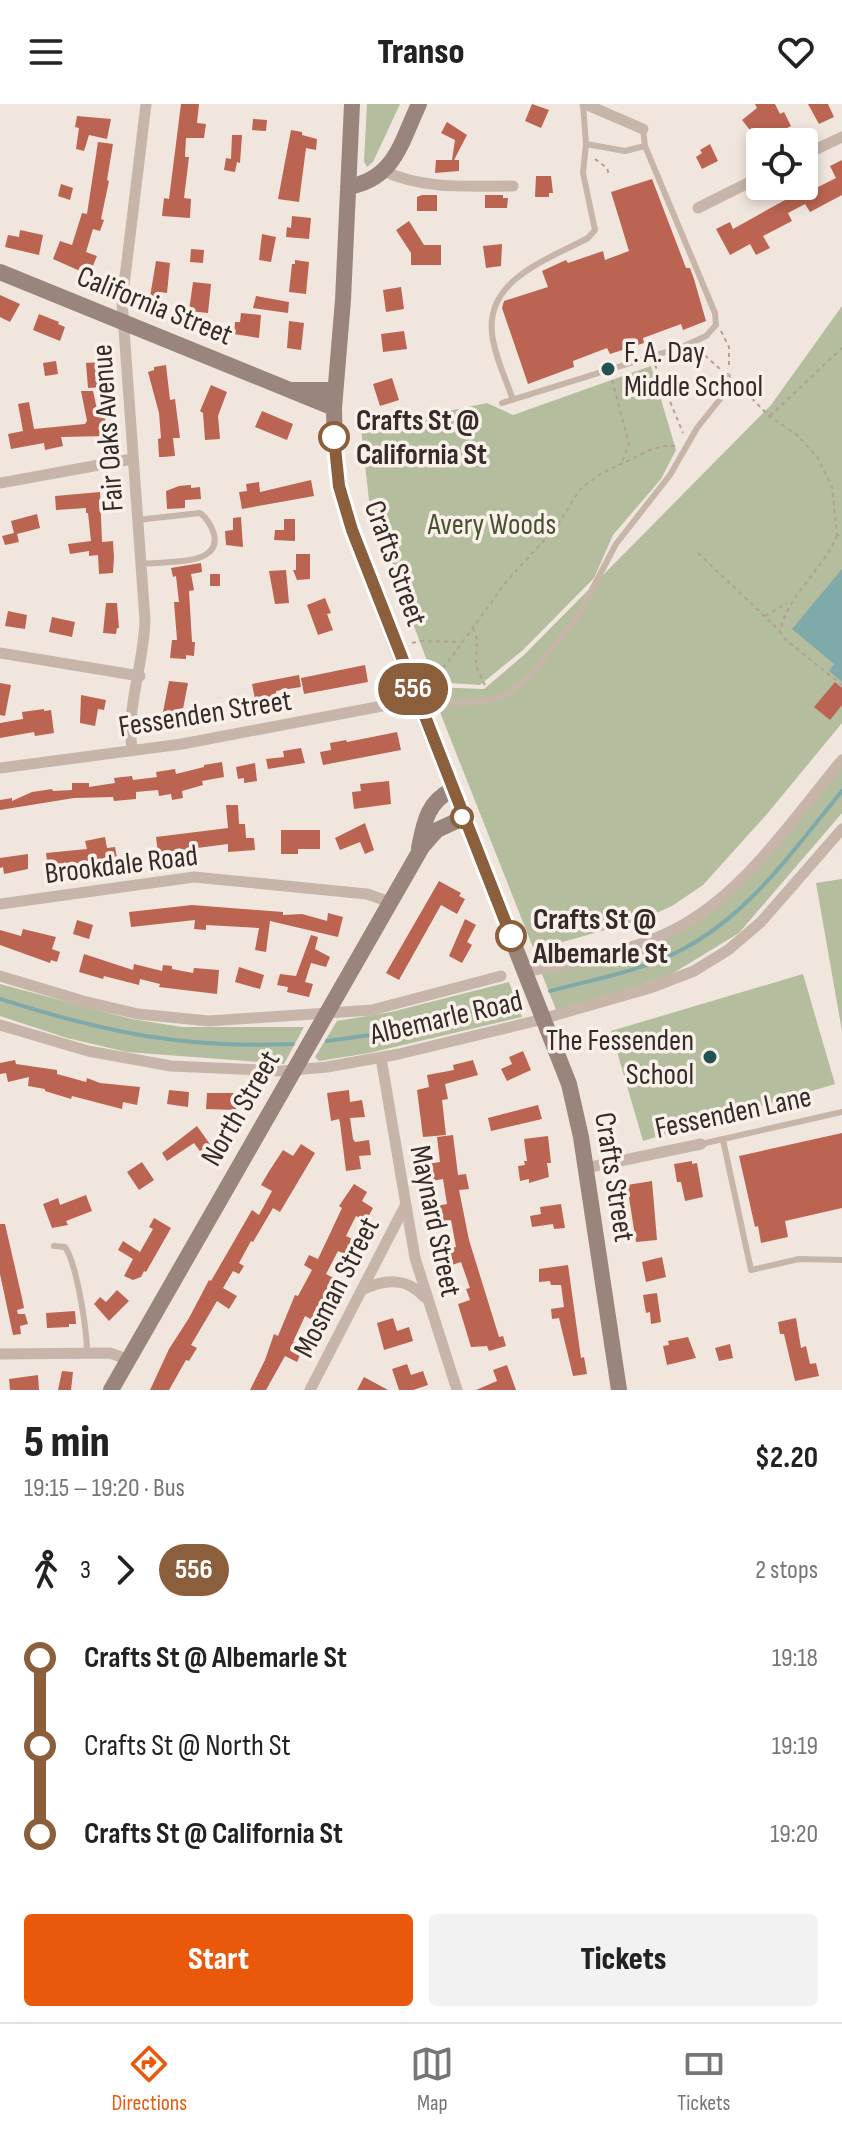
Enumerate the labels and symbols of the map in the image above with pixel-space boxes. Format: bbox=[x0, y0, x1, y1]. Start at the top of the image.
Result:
street label: California Street bbox=[72, 258, 238, 353]
place label: F. A. Day Middle School bbox=[624, 335, 763, 405]
street label: Fair Oaks Avenue bbox=[84, 343, 132, 513]
marker: F. A. Day Middle School bbox=[599, 360, 617, 378]
place label: Crafts St @ California St bbox=[356, 403, 487, 473]
marker: Crafts St @ California St bbox=[319, 422, 349, 452]
street label: Crafts Street bbox=[356, 496, 434, 631]
park label: Avery Woods bbox=[427, 507, 556, 543]
line badge: 556 bbox=[367, 663, 459, 715]
street label: Fessenden Street bbox=[116, 683, 294, 745]
unlabelled marker bbox=[451, 806, 473, 828]
street label: Brookdale Road bbox=[43, 838, 200, 892]
place label: Crafts St @ Albemarle St bbox=[532, 902, 668, 972]
marker: Crafts St @ Albemarle St bbox=[496, 921, 526, 951]
street label: Albemarle Road bbox=[366, 983, 526, 1053]
place label: The Fessenden School bbox=[546, 1023, 694, 1093]
street label: North Street bbox=[194, 1045, 288, 1172]
marker: The Fessenden School bbox=[701, 1048, 719, 1066]
street label: Fessenden Lane bbox=[652, 1079, 815, 1147]
street label: Crafts Street bbox=[586, 1110, 642, 1244]
street label: Maynard Street bbox=[401, 1142, 469, 1300]
street label: Mosman Street bbox=[286, 1211, 388, 1364]

